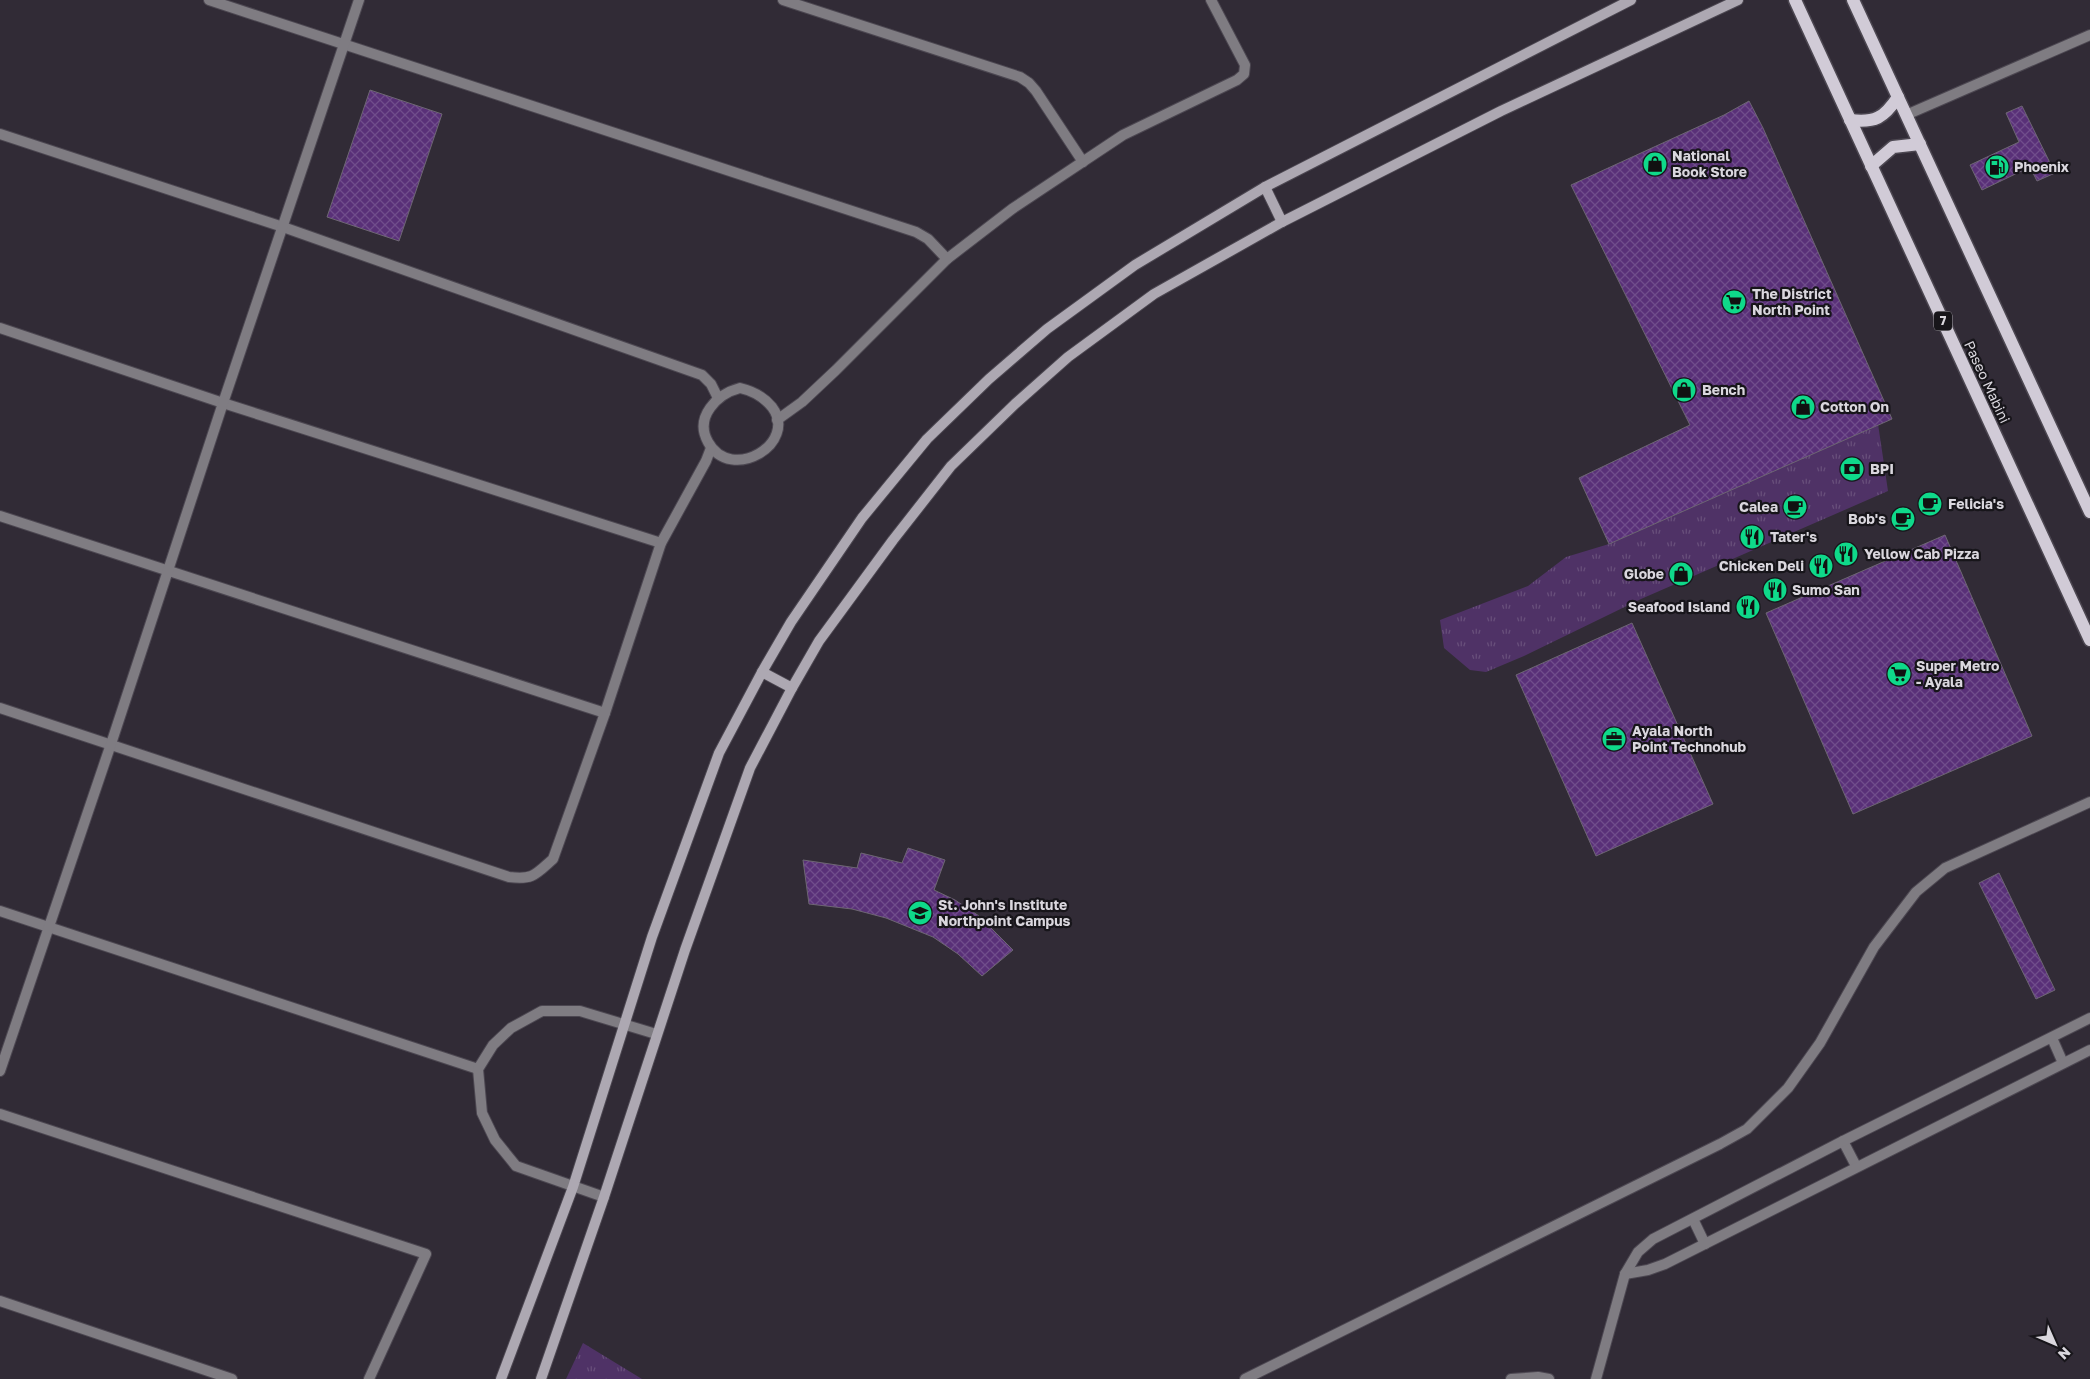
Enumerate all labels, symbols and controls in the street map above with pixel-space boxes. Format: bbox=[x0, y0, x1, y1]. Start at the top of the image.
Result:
place label: National Book Store bbox=[1672, 147, 1747, 180]
shop icon: National Book Store bbox=[1642, 151, 1668, 177]
fuel station icon: Phoenix bbox=[1984, 154, 2010, 180]
place label: Phoenix bbox=[2014, 158, 2069, 175]
place label: The District North Point bbox=[1752, 285, 1832, 318]
supermarket icon: The District North Point bbox=[1721, 289, 1747, 315]
road number: 7 bbox=[1934, 312, 1952, 331]
street label: Paseo Mabini bbox=[1961, 338, 2014, 426]
shop icon: Bench bbox=[1671, 377, 1697, 403]
place label: Bench bbox=[1702, 381, 1745, 398]
shop icon: Cotton On bbox=[1790, 394, 1816, 420]
place label: Cotton On bbox=[1820, 398, 1889, 415]
bank icon: BPI bbox=[1839, 456, 1865, 482]
place label: BPI bbox=[1870, 460, 1894, 477]
cafe icon: Felicia's bbox=[1917, 491, 1943, 517]
cafe icon: Calea bbox=[1782, 494, 1808, 520]
place label: Felicia's bbox=[1948, 495, 2004, 512]
place label: Calea bbox=[1739, 498, 1778, 515]
cafe icon: Bob's bbox=[1890, 506, 1916, 532]
place label: Bob's bbox=[1848, 510, 1886, 527]
restaurant icon: Tater's bbox=[1739, 524, 1765, 550]
place label: Tater's bbox=[1770, 528, 1817, 545]
restaurant icon: Yellow Cab Pizza bbox=[1833, 541, 1859, 567]
place label: Yellow Cab Pizza bbox=[1864, 545, 1980, 562]
restaurant icon: Chicken Deli bbox=[1808, 553, 1834, 579]
place label: Chicken Deli bbox=[1719, 557, 1804, 574]
shop icon: Globe bbox=[1668, 561, 1694, 587]
place label: Globe bbox=[1624, 565, 1664, 582]
restaurant icon: Sumo San bbox=[1762, 577, 1788, 603]
place label: Sumo San bbox=[1792, 581, 1860, 598]
restaurant icon: Seafood Island bbox=[1735, 594, 1761, 620]
place label: Seafood Island bbox=[1628, 598, 1730, 615]
place label: Super Metro - Ayala bbox=[1916, 657, 1999, 690]
supermarket icon: Super Metro - Ayala bbox=[1886, 661, 1912, 687]
place label: Ayala North Point Technohub bbox=[1632, 722, 1746, 755]
office icon: Ayala North Point Technohub bbox=[1601, 726, 1627, 752]
place label: St. John's Institute Northpoint Campus bbox=[938, 896, 1071, 929]
school or university icon: St. John's Institute Northpoint Campus bbox=[907, 900, 933, 926]
north arrow bbox=[2030, 1319, 2080, 1369]
text: N bbox=[2055, 1344, 2074, 1363]

